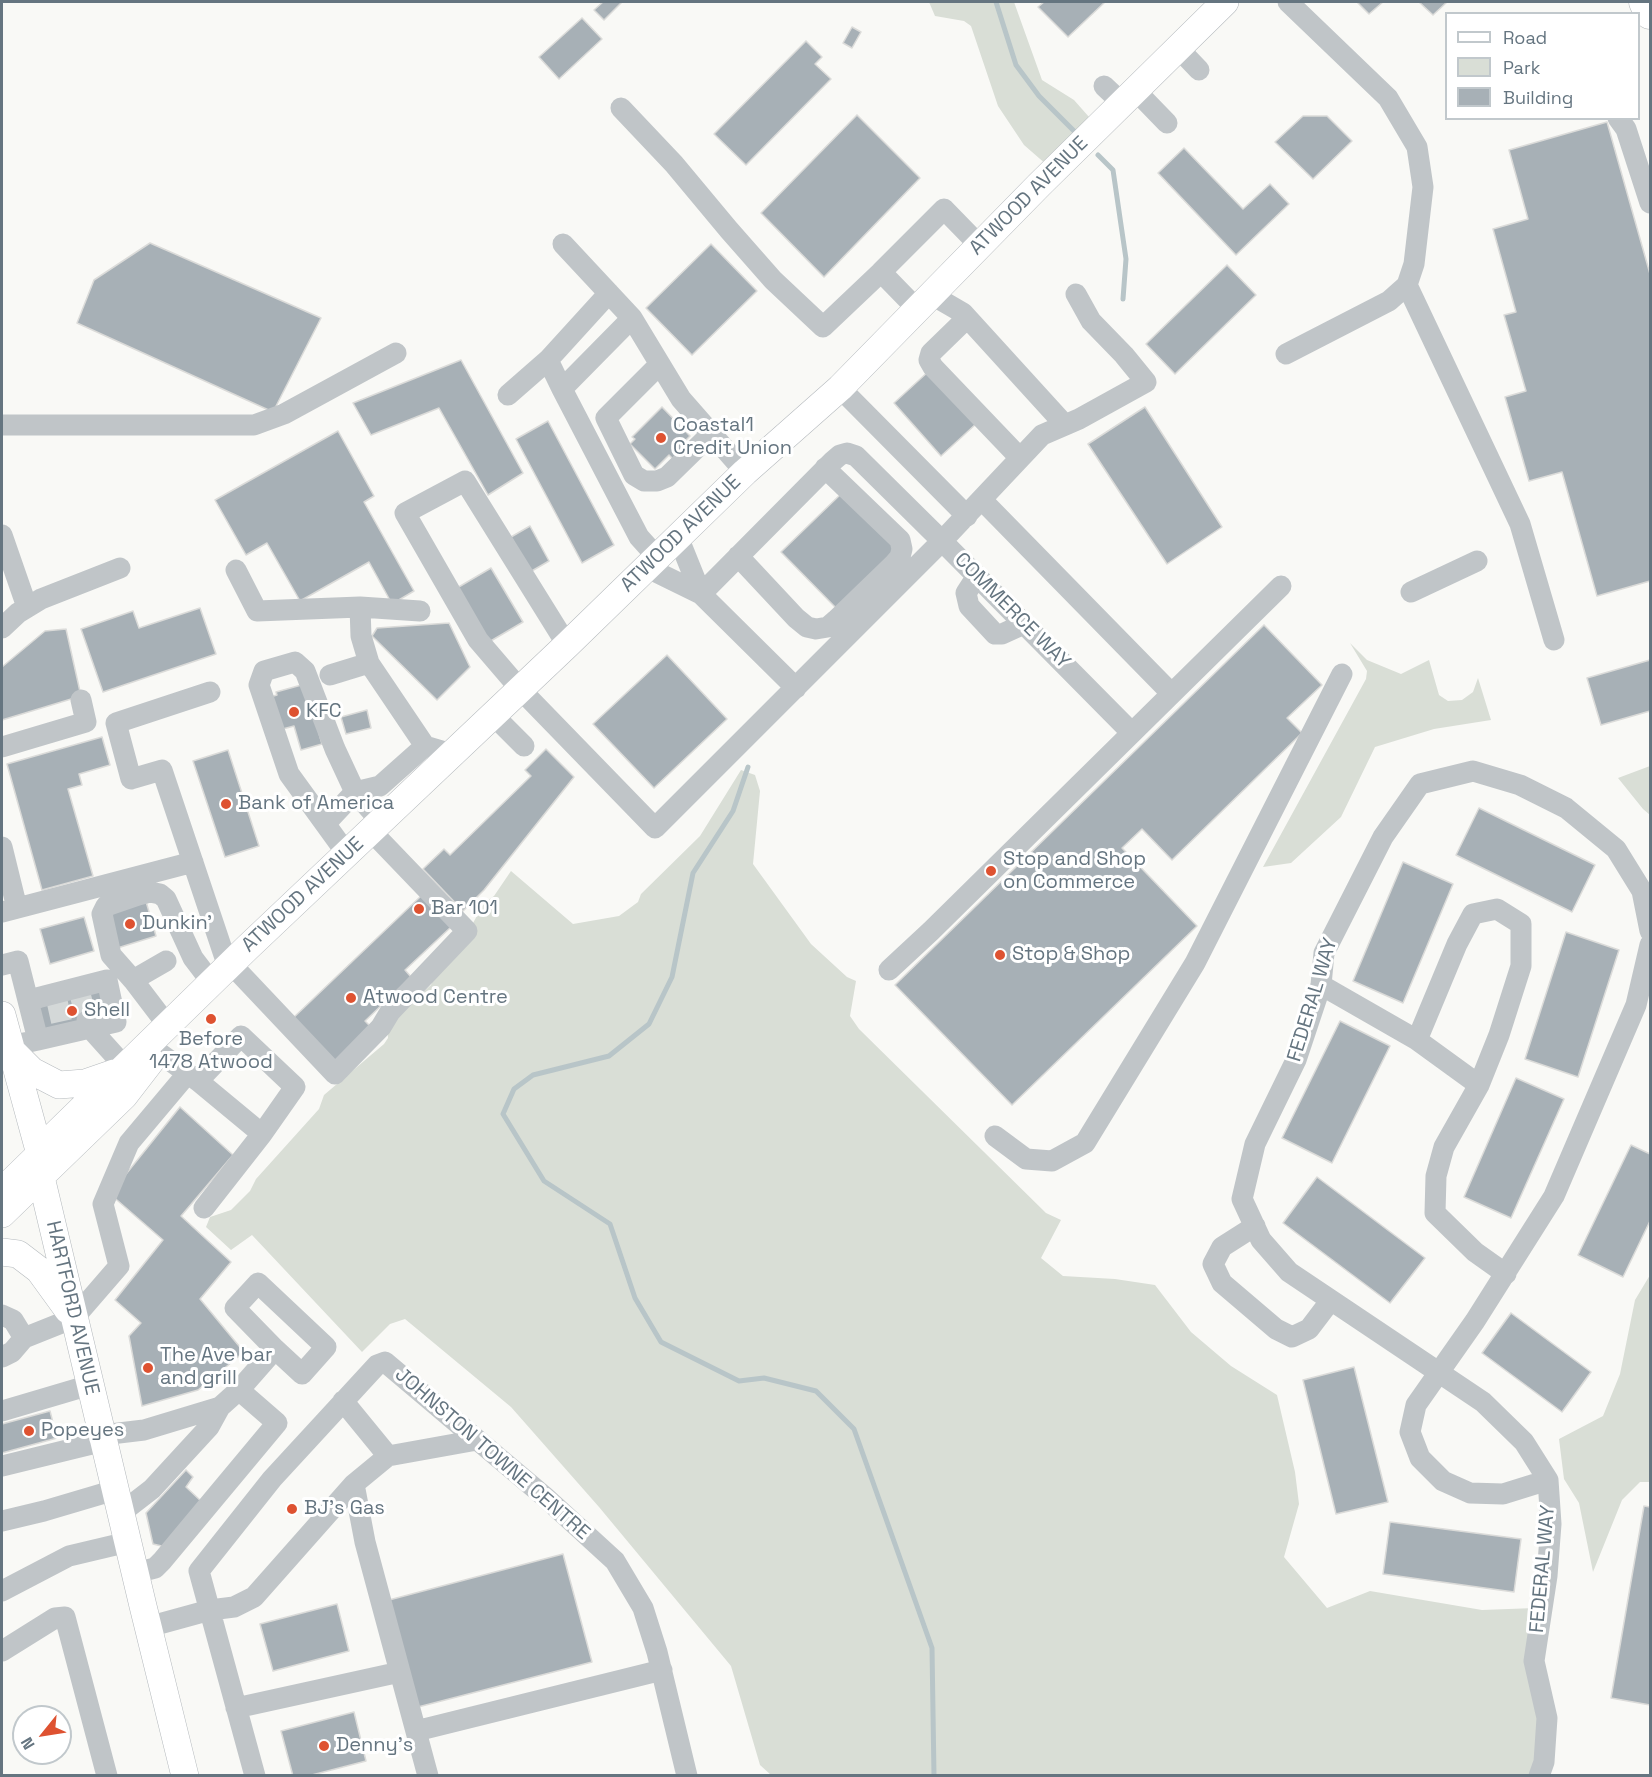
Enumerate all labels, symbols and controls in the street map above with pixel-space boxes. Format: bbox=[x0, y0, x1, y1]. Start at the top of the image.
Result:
legend bbox=[1445, 12, 1640, 120]
text: Road bbox=[1503, 26, 1547, 49]
text: Park bbox=[1503, 56, 1540, 79]
text: Building bbox=[1503, 86, 1573, 109]
street label: ATWOOD AVENUE bbox=[965, 132, 1093, 260]
place label: Coastal1 Credit Union bbox=[673, 414, 792, 461]
marker: Coastal1 Credit Union bbox=[654, 431, 668, 445]
street label: ATWOOD AVENUE bbox=[616, 471, 746, 597]
street label: COMMERCE WAY bbox=[949, 548, 1075, 674]
place label: KFC bbox=[306, 700, 342, 724]
marker: KFC bbox=[287, 705, 301, 719]
place label: Bank of America bbox=[238, 792, 394, 816]
marker: Bank of America bbox=[219, 797, 233, 811]
street label: ATWOOD AVENUE bbox=[237, 832, 369, 958]
place label: Stop and Shop on Commerce bbox=[1003, 848, 1146, 895]
marker: Stop and Shop on Commerce bbox=[984, 864, 998, 878]
place label: Bar 101 bbox=[431, 897, 498, 921]
marker: Bar 101 bbox=[412, 902, 426, 916]
place label: Dunkin' bbox=[142, 912, 212, 936]
marker: Dunkin' bbox=[123, 917, 137, 931]
street label: FEDERAL WAY bbox=[1283, 935, 1343, 1065]
place label: Stop & Shop bbox=[1012, 943, 1130, 967]
marker: Stop & Shop bbox=[993, 948, 1007, 962]
place label: Atwood Centre bbox=[363, 986, 508, 1010]
marker: Atwood Centre bbox=[344, 991, 358, 1005]
place label: Shell bbox=[84, 999, 130, 1023]
marker: Shell bbox=[65, 1004, 79, 1018]
marker: Before 1478 Atwood bbox=[204, 1012, 218, 1026]
place label: Before 1478 Atwood bbox=[149, 1028, 273, 1075]
street label: HARTFORD AVENUE bbox=[40, 1219, 104, 1397]
place label: The Ave bar and grill bbox=[160, 1344, 273, 1391]
marker: The Ave bar and grill bbox=[141, 1361, 155, 1375]
street label: JOHNSTON TOWNE CENTRE bbox=[390, 1363, 594, 1545]
place label: Popeyes bbox=[41, 1419, 124, 1443]
marker: Popeyes bbox=[22, 1424, 36, 1438]
place label: BJ's Gas bbox=[304, 1497, 385, 1521]
marker: BJ's Gas bbox=[285, 1502, 299, 1516]
street label: FEDERAL WAY bbox=[1525, 1504, 1561, 1634]
north arrow bbox=[12, 1705, 72, 1765]
text: N bbox=[16, 1733, 39, 1753]
place label: Denny's bbox=[336, 1734, 413, 1758]
marker: Denny's bbox=[317, 1739, 331, 1753]

